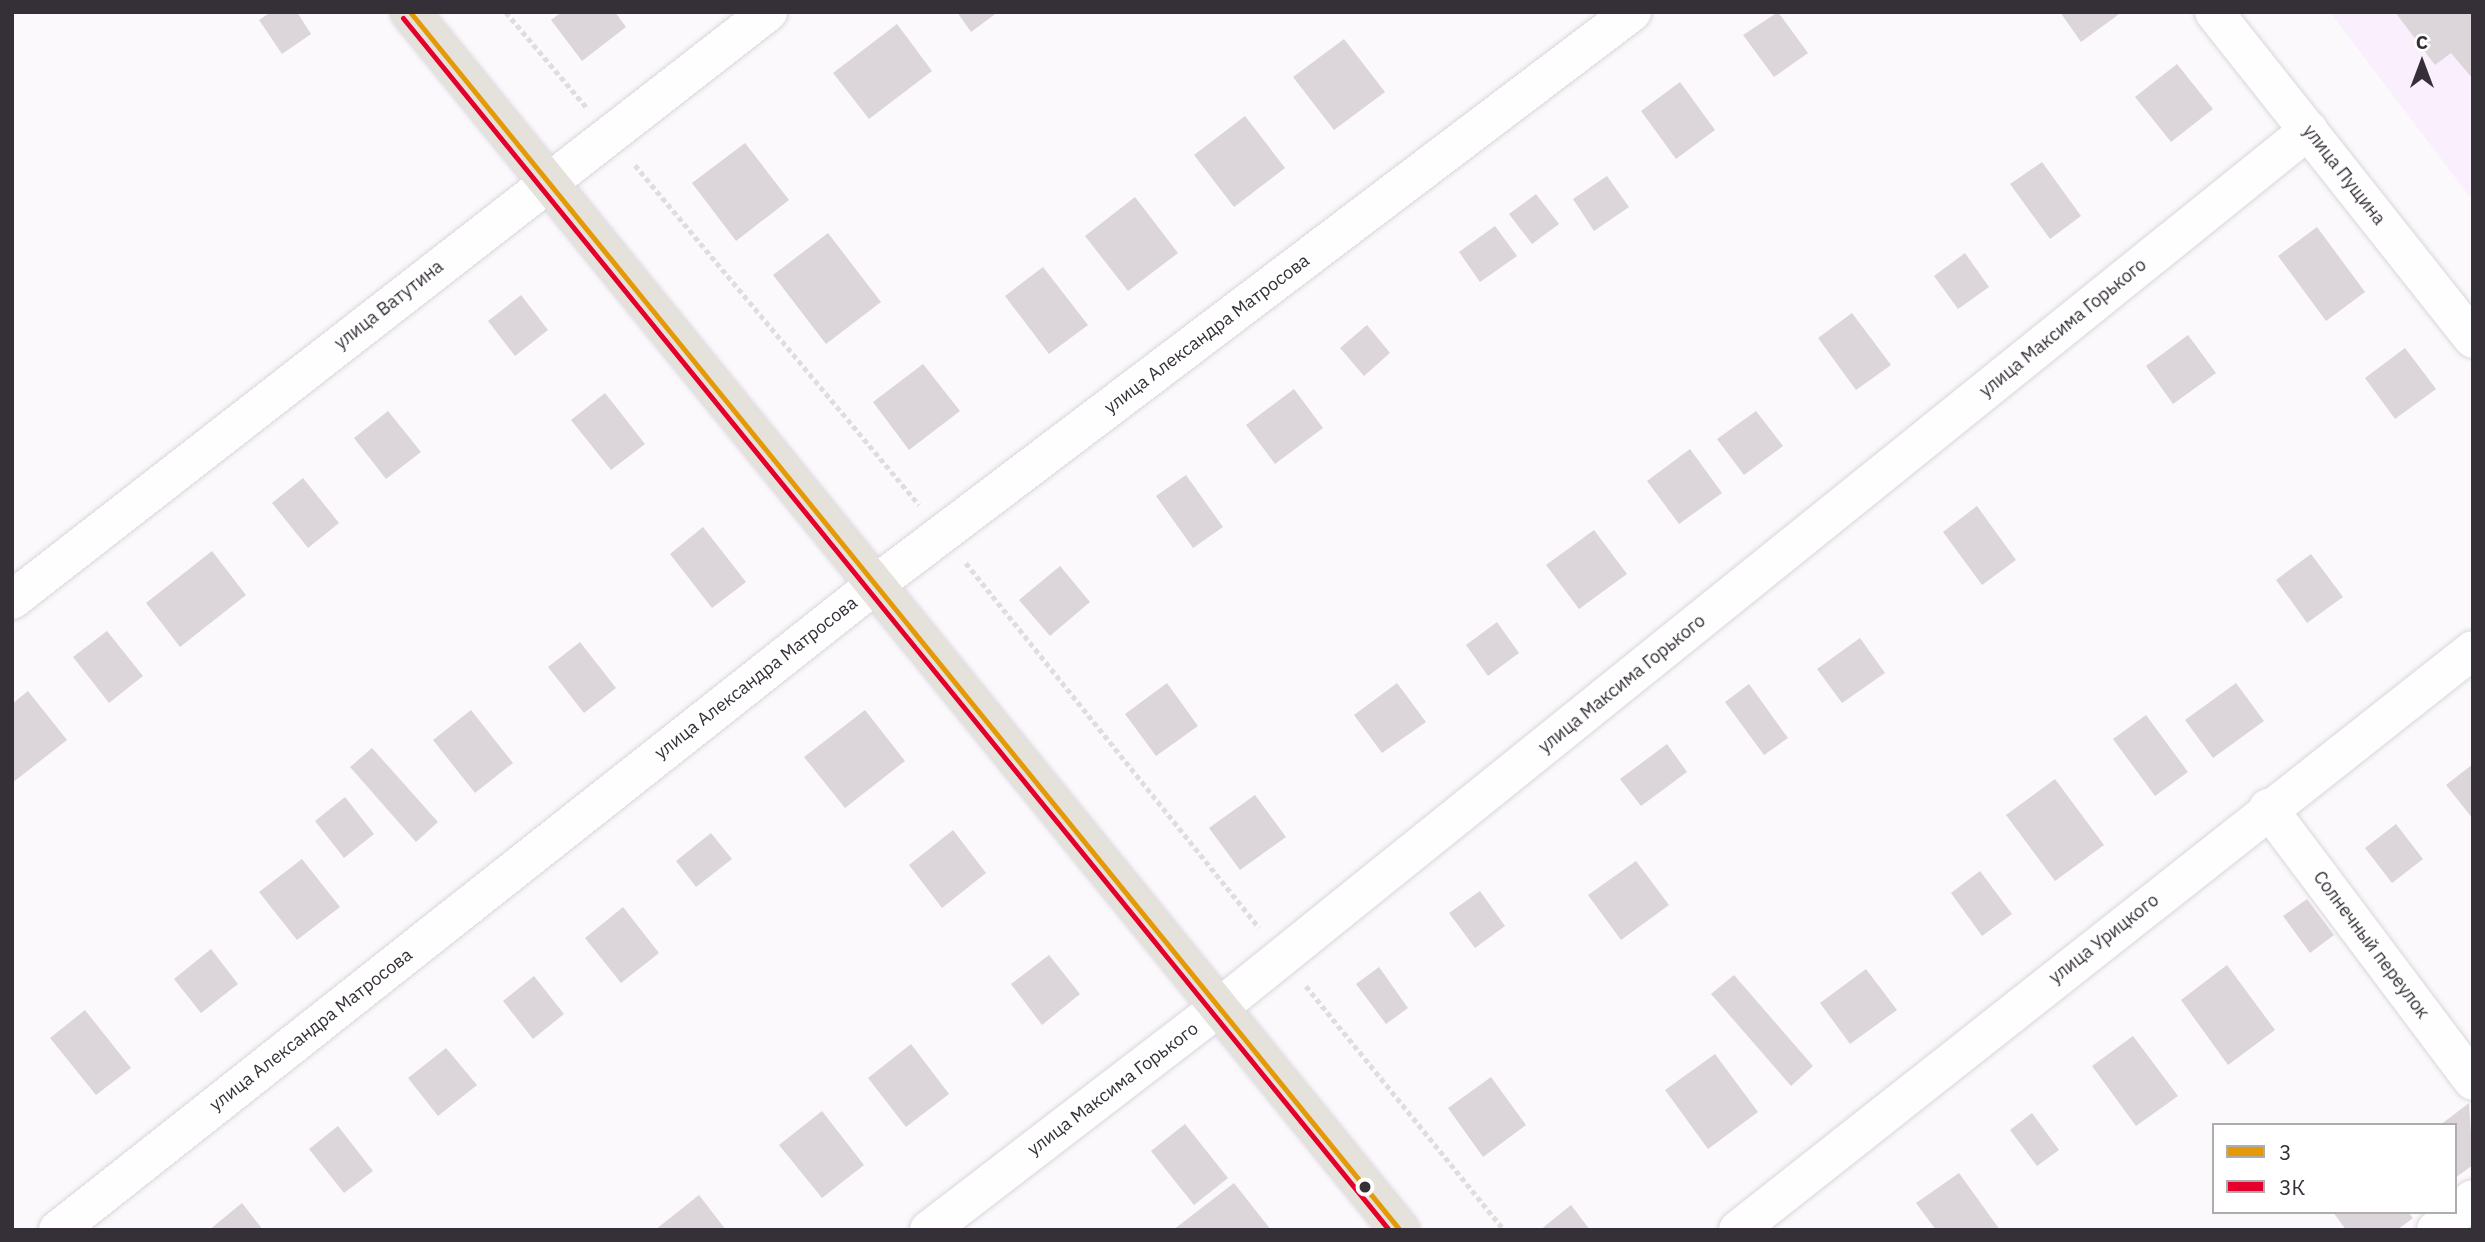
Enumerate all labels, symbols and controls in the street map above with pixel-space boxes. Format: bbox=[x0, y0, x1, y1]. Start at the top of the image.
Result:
north arrow bbox=[2387, 28, 2457, 98]
text: С bbox=[2416, 30, 2428, 54]
street label: улица Пущина bbox=[2298, 121, 2390, 229]
street label: улица Александра Матросова bbox=[1100, 250, 1314, 418]
street label: улица Максима Горького bbox=[1975, 254, 2151, 402]
street label: улица Ватутина bbox=[330, 256, 448, 354]
street label: улица Александра Матросова bbox=[650, 592, 862, 764]
street label: улица Максима Горького bbox=[1534, 610, 1710, 758]
street label: Солнечный переулок bbox=[2308, 867, 2434, 1023]
street label: улица Урицкого bbox=[2045, 889, 2163, 989]
street label: улица Александра Матросова bbox=[205, 944, 417, 1116]
street label: улица Максима Горького bbox=[1023, 1018, 1203, 1160]
legend bbox=[2212, 1123, 2457, 1214]
text: 3 bbox=[2279, 1138, 2292, 1166]
text: 3К bbox=[2279, 1173, 2306, 1201]
unlabelled marker bbox=[1358, 1180, 1372, 1194]

